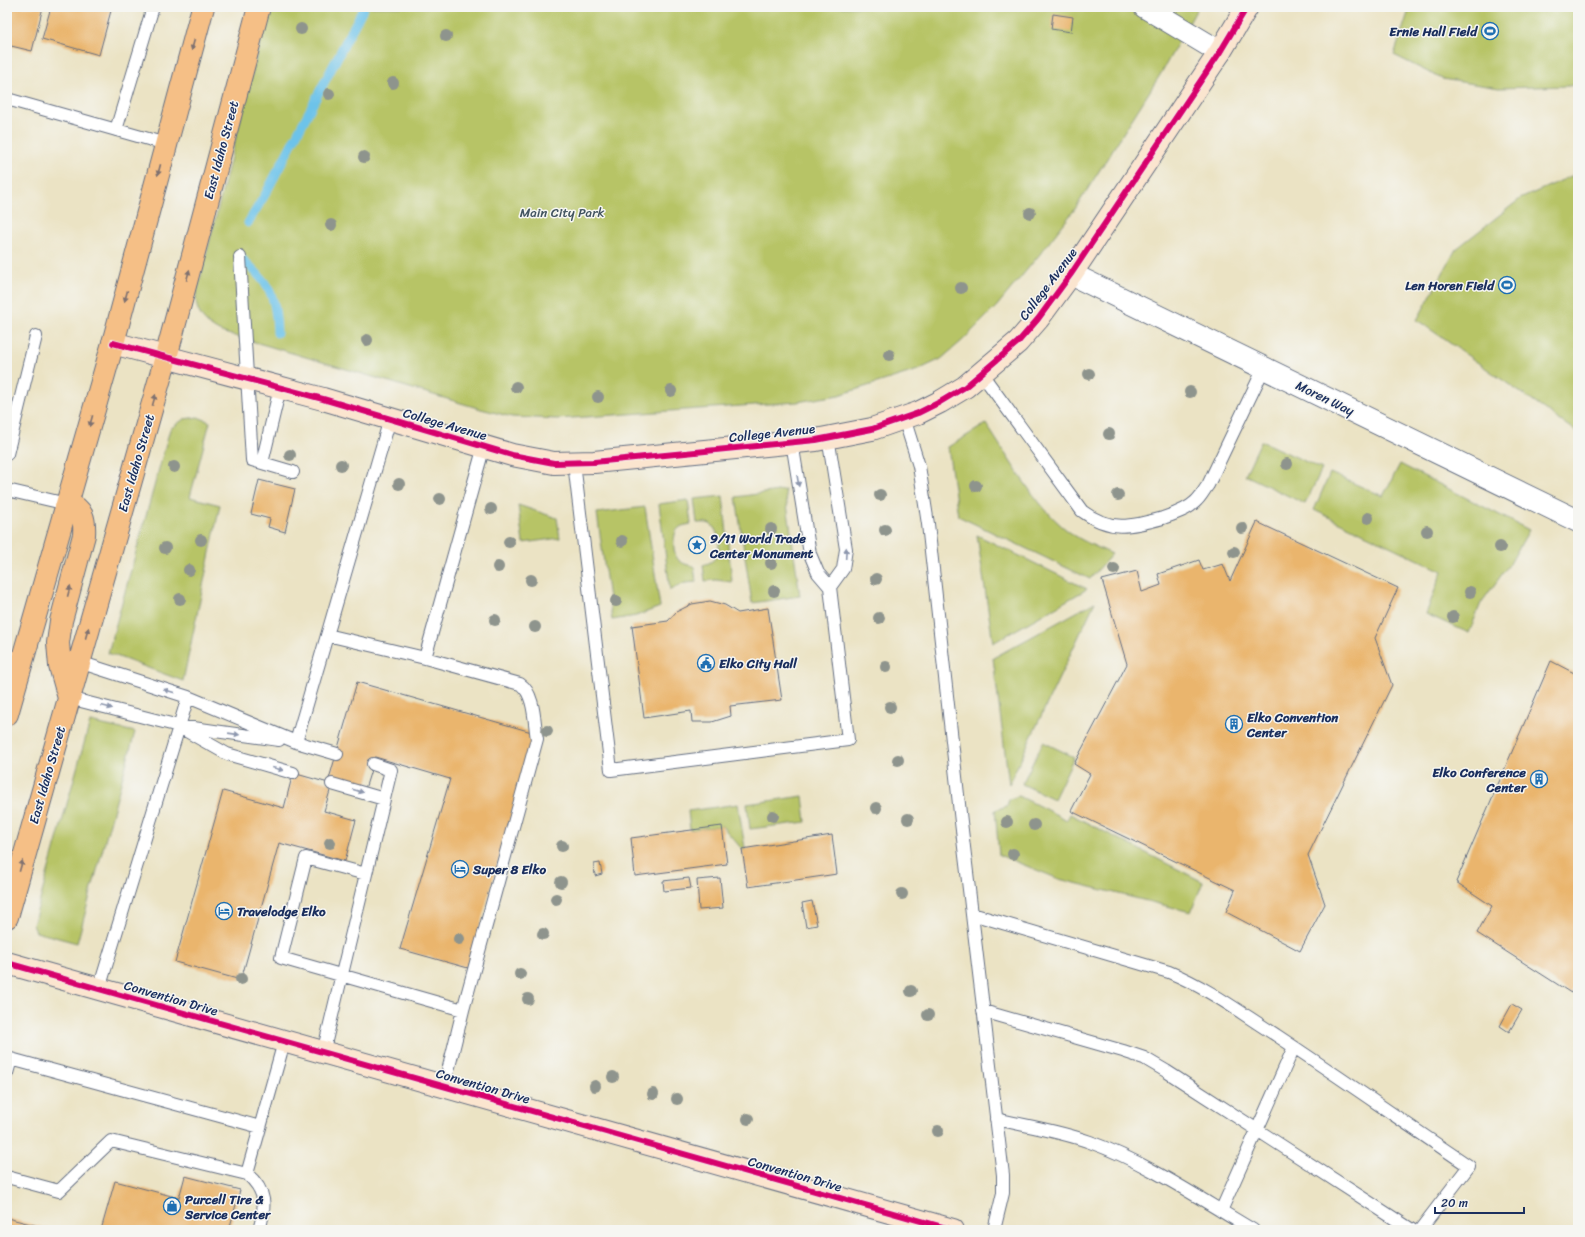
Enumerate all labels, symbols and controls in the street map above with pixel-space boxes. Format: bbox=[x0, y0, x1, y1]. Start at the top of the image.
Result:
place label: Ernie Hall Field bbox=[1389, 20, 1478, 43]
sports icon: Ernie Hall Field bbox=[1480, 21, 1500, 41]
one-way arrow bbox=[190, 39, 196, 51]
street label: East Idaho Street bbox=[197, 98, 245, 202]
one-way arrow bbox=[156, 164, 162, 176]
park label: Main City Park bbox=[520, 201, 604, 224]
street label: College Avenue bbox=[1013, 243, 1083, 325]
one-way arrow bbox=[185, 269, 191, 281]
place label: Len Horen Field bbox=[1405, 274, 1495, 297]
sports icon: Len Horen Field bbox=[1497, 275, 1517, 295]
one-way arrow bbox=[122, 289, 128, 302]
street label: Moren Way bbox=[1292, 374, 1359, 422]
one-way arrow bbox=[151, 394, 157, 406]
street label: College Avenue bbox=[400, 401, 490, 447]
street label: East Idaho Street bbox=[111, 411, 161, 515]
one-way arrow bbox=[88, 415, 94, 427]
street label: College Avenue bbox=[728, 417, 816, 449]
one-way arrow bbox=[795, 474, 801, 487]
place label: 9/11 World Trade Center Monument bbox=[709, 527, 814, 565]
place icon: 9/11 World Trade Center Monument bbox=[687, 535, 707, 555]
one-way arrow bbox=[842, 547, 849, 559]
one-way arrow bbox=[66, 585, 72, 597]
one-way arrow bbox=[84, 627, 90, 639]
place label: Elko City Hall bbox=[719, 652, 798, 675]
public building icon: Elko City Hall bbox=[696, 653, 716, 673]
one-way arrow bbox=[163, 688, 175, 694]
one-way arrow bbox=[101, 705, 113, 711]
place label: Elko Convention Center bbox=[1246, 706, 1339, 744]
building icon: Elko Convention Center bbox=[1224, 714, 1244, 734]
street label: East Idaho Street bbox=[22, 723, 72, 827]
one-way arrow bbox=[228, 731, 240, 737]
place label: Elko Conference Center bbox=[1432, 761, 1528, 799]
one-way arrow bbox=[272, 766, 284, 772]
building icon: Elko Conference Center bbox=[1529, 769, 1549, 789]
one-way arrow bbox=[352, 789, 364, 795]
place label: Super 8 Elko bbox=[472, 858, 546, 881]
hotel icon: Super 8 Elko bbox=[450, 859, 470, 879]
one-way arrow bbox=[19, 860, 25, 872]
place label: Travelodge Elko bbox=[237, 900, 326, 923]
hotel icon: Travelodge Elko bbox=[214, 901, 234, 921]
street label: Convention Drive bbox=[121, 974, 221, 1022]
street label: Convention Drive bbox=[433, 1062, 533, 1110]
street label: Convention Drive bbox=[745, 1150, 845, 1198]
place label: Purcell Tire & Service Center bbox=[184, 1188, 272, 1226]
scale bar bbox=[1435, 1189, 1524, 1215]
text: 20 m bbox=[1441, 1192, 1468, 1214]
shop icon: Purcell Tire & Service Center bbox=[162, 1196, 182, 1216]

